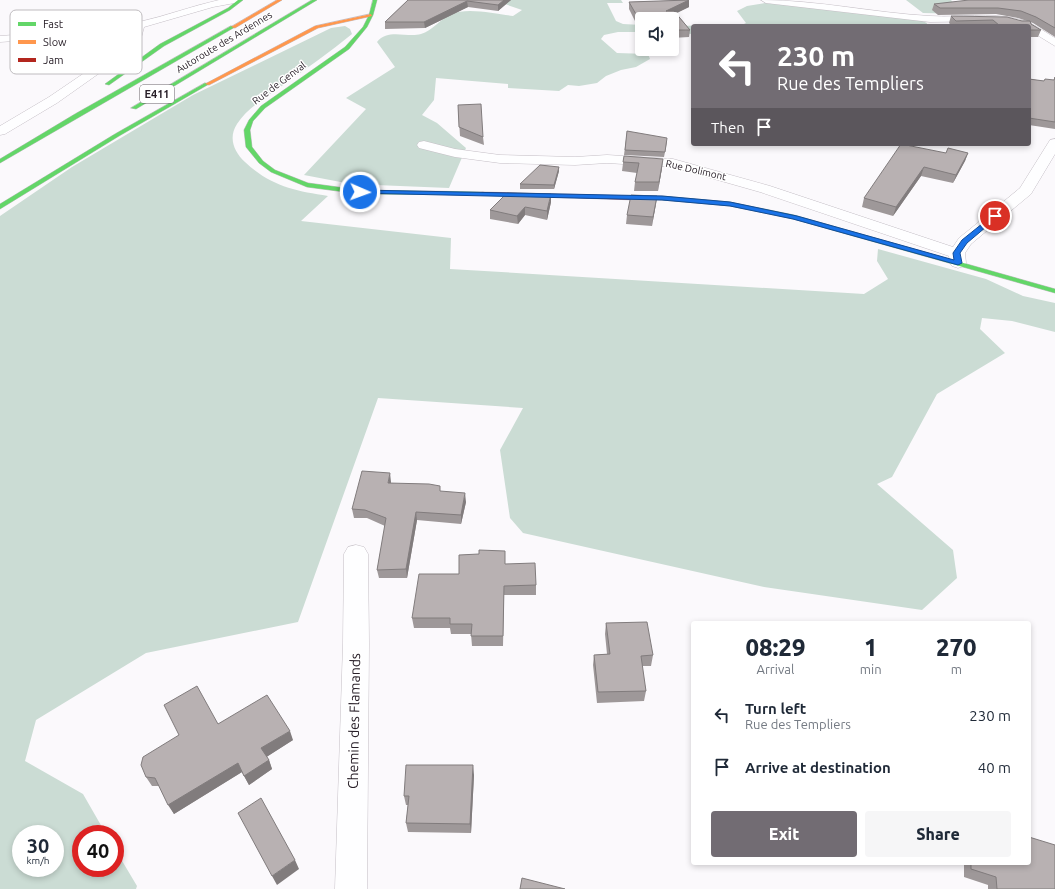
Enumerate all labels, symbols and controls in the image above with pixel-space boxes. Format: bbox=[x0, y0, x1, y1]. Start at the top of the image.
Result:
street label: Autoroute des Ardennes bbox=[174, 9, 274, 75]
legend bbox=[10, 10, 142, 74]
map controls bbox=[635, 12, 679, 56]
button: sound bbox=[635, 12, 679, 56]
text: Fast bbox=[43, 18, 64, 30]
text: Slow bbox=[43, 36, 67, 48]
icon: left bbox=[711, 40, 763, 92]
text: 230 m bbox=[777, 40, 855, 71]
text: Jam bbox=[43, 54, 64, 66]
street label: Rue de Genval bbox=[250, 59, 308, 107]
text: Rue des Templiers bbox=[777, 73, 924, 93]
road number: E411 bbox=[140, 85, 174, 103]
icon: arrive bbox=[753, 116, 775, 138]
text: Then bbox=[711, 119, 745, 136]
street label: Rue Dolimont bbox=[665, 158, 727, 182]
position arrow bbox=[339, 171, 381, 213]
pin bbox=[978, 199, 1012, 233]
icon: arrive bbox=[984, 205, 1006, 227]
text: 08:29 bbox=[745, 634, 805, 661]
text: 1 bbox=[864, 634, 877, 661]
text: 270 bbox=[936, 634, 977, 661]
street label: Chemin des Flamands bbox=[345, 653, 363, 789]
text: Arrival bbox=[756, 662, 794, 676]
text: min bbox=[860, 662, 882, 676]
text: m bbox=[951, 662, 962, 676]
text: Turn left bbox=[745, 700, 806, 717]
icon: left bbox=[711, 704, 733, 726]
text: 230 m bbox=[969, 707, 1011, 724]
text: Rue des Templiers bbox=[745, 717, 851, 731]
icon: arrive bbox=[711, 756, 733, 778]
text: Arrive at destination bbox=[745, 759, 891, 776]
text: 40 m bbox=[978, 759, 1011, 776]
button: Exit bbox=[711, 811, 857, 857]
button: Share bbox=[865, 811, 1011, 857]
speed limit sign: 40 bbox=[72, 825, 124, 877]
text: 30 bbox=[27, 834, 49, 857]
text: km/h bbox=[26, 855, 50, 866]

